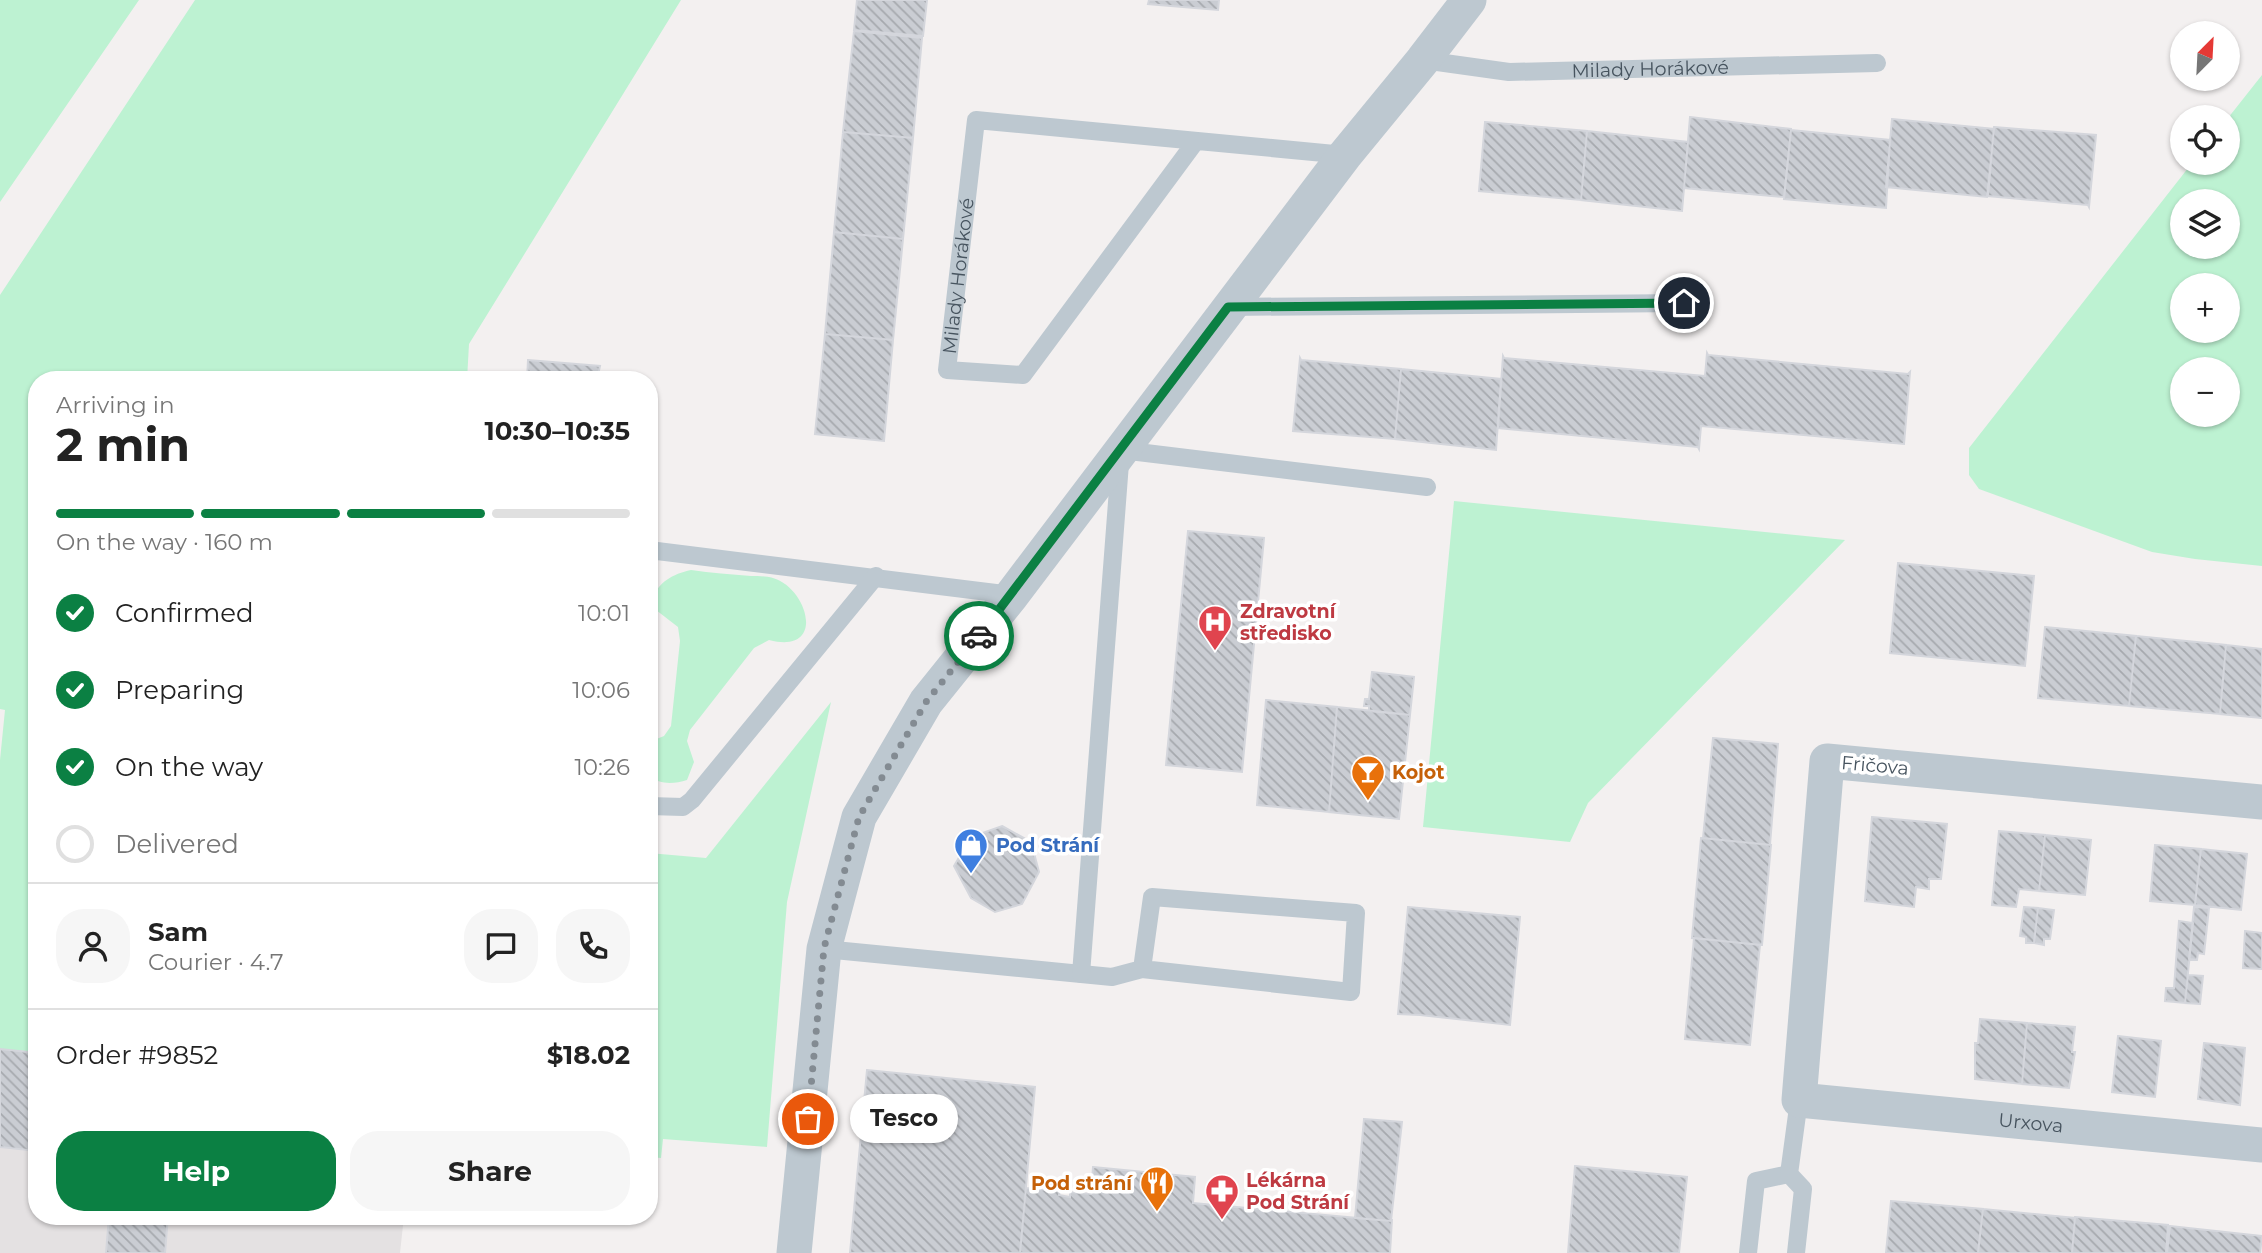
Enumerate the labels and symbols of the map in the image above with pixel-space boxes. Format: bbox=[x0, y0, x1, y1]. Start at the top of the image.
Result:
north arrow bbox=[2170, 21, 2240, 91]
street label: Milady Horákové bbox=[1571, 56, 1729, 82]
street label: Milady Horákové bbox=[938, 196, 979, 355]
pin bbox=[1654, 273, 1714, 333]
place label: Zdravotní středisko bbox=[1240, 600, 1337, 645]
courier bbox=[944, 601, 1014, 671]
hospital icon: Zdravotní středisko bbox=[1196, 603, 1234, 652]
street label: Fričova bbox=[1840, 751, 1910, 780]
bar icon: Kojot bbox=[1349, 753, 1387, 802]
place label: Kojot bbox=[1392, 761, 1445, 784]
shop icon: Pod Strání bbox=[952, 826, 990, 875]
place label: Pod Strání bbox=[996, 834, 1100, 857]
pin bbox=[778, 1089, 838, 1149]
callout: Tesco bbox=[850, 1094, 959, 1144]
street label: Urxova bbox=[1997, 1108, 2064, 1138]
restaurant icon: Pod strání bbox=[1138, 1164, 1176, 1213]
place label: Lékárna Pod Strání bbox=[1246, 1169, 1350, 1214]
place label: Pod strání bbox=[1031, 1172, 1133, 1195]
pharmacy icon: Lékárna Pod Strání bbox=[1203, 1172, 1241, 1221]

